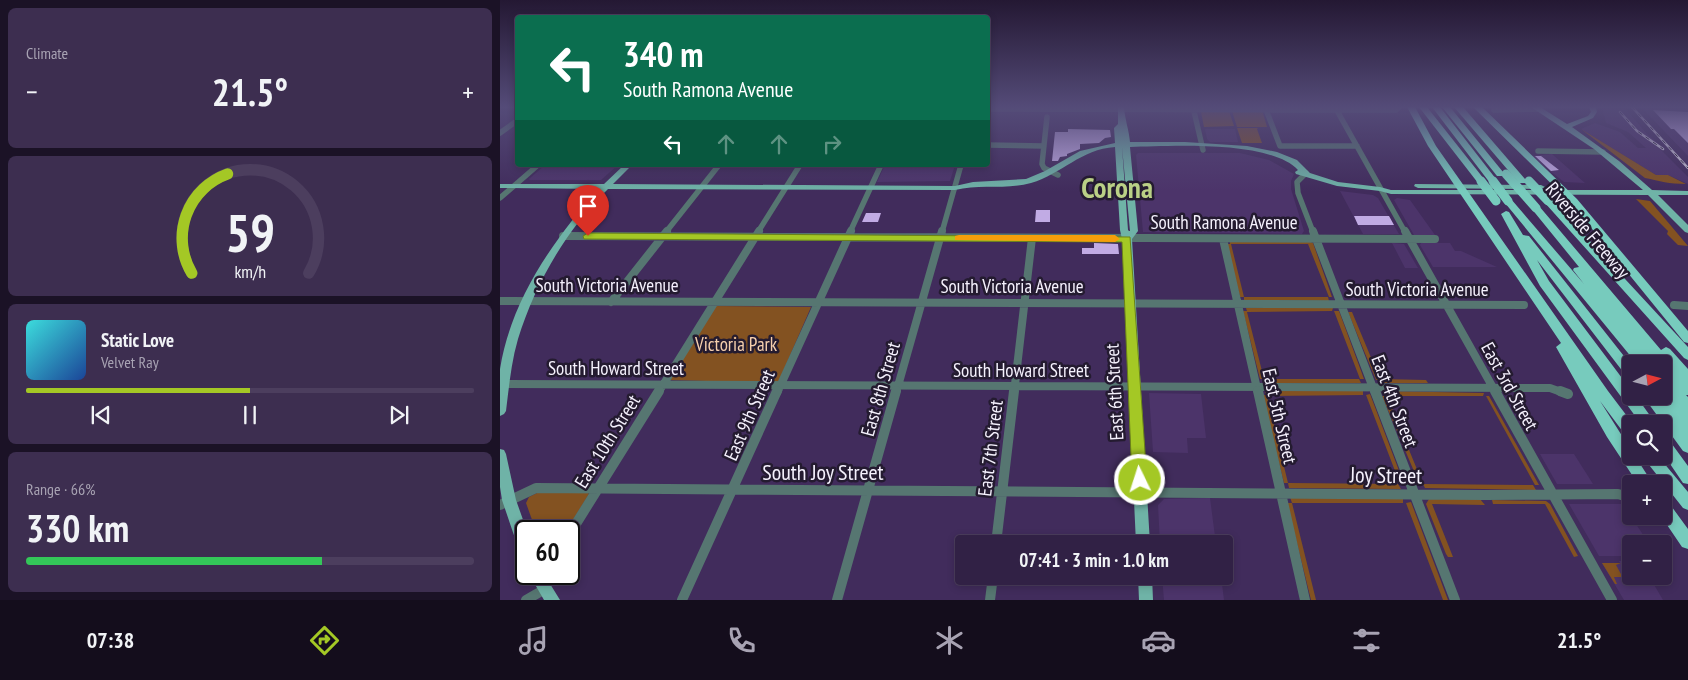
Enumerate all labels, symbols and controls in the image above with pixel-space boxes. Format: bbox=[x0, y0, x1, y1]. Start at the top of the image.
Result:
text: 340 m bbox=[623, 31, 704, 77]
icon: left bbox=[540, 35, 605, 100]
text: Climate bbox=[26, 43, 68, 63]
text: 21.5° bbox=[212, 67, 288, 116]
text: − bbox=[26, 73, 38, 110]
text: + bbox=[462, 73, 474, 110]
text: South Ramona Avenue bbox=[623, 75, 793, 103]
icon: left bbox=[659, 130, 687, 158]
icon: ahead bbox=[712, 130, 740, 158]
icon: ahead bbox=[765, 130, 793, 158]
icon: right bbox=[818, 130, 846, 158]
district label: Corona bbox=[1081, 168, 1153, 206]
street label: Riverside Freeway bbox=[1541, 177, 1636, 284]
pin bbox=[567, 185, 609, 236]
icon: arrive bbox=[574, 192, 602, 220]
text: 59 bbox=[225, 199, 275, 266]
street label: South Ramona Avenue bbox=[1150, 210, 1298, 234]
text: km/h bbox=[234, 260, 266, 283]
street label: South Victoria Avenue bbox=[535, 273, 679, 297]
street label: South Victoria Avenue bbox=[940, 274, 1084, 298]
street label: South Victoria Avenue bbox=[1345, 277, 1489, 301]
text: Static Love bbox=[101, 328, 174, 352]
park label: Victoria Park bbox=[694, 332, 778, 356]
street label: East 8th Street bbox=[855, 338, 905, 439]
street label: East 3rd Street bbox=[1476, 338, 1544, 435]
street label: East 6th Street bbox=[1099, 342, 1129, 441]
street label: East 4th Street bbox=[1366, 351, 1424, 451]
text: Velvet Ray bbox=[101, 352, 159, 372]
north arrow bbox=[1622, 355, 1672, 405]
map controls bbox=[1622, 355, 1672, 585]
street label: South Howard Street bbox=[548, 356, 685, 380]
street label: South Howard Street bbox=[953, 358, 1090, 382]
street label: East 9th Street bbox=[718, 365, 780, 464]
street label: East 5th Street bbox=[1257, 366, 1303, 467]
street label: East 10th Street bbox=[569, 389, 646, 492]
street label: East 7th Street bbox=[972, 398, 1008, 497]
icon: previous bbox=[87, 401, 115, 429]
icon: pause bbox=[236, 401, 264, 429]
icon: next bbox=[385, 401, 413, 429]
button: search bbox=[1622, 415, 1672, 465]
position arrow bbox=[1113, 453, 1165, 505]
street label: South Joy Street bbox=[762, 458, 884, 486]
street label: Joy Street bbox=[1349, 460, 1422, 490]
button: + bbox=[1622, 475, 1672, 525]
text: Range · 66% bbox=[26, 479, 95, 499]
text: 330 km bbox=[26, 503, 129, 552]
speed limit sign: 60 bbox=[515, 520, 580, 585]
button: − bbox=[1622, 535, 1672, 585]
text: 07:41 · 3 min · 1.0 km bbox=[1019, 548, 1169, 572]
icon: directions bbox=[307, 623, 342, 658]
icon: music bbox=[516, 623, 551, 658]
icon: phone bbox=[724, 623, 759, 658]
icon: climate bbox=[932, 623, 967, 658]
icon: car bbox=[1141, 623, 1176, 658]
icon: filters bbox=[1349, 623, 1384, 658]
text: 07:38 bbox=[87, 626, 134, 654]
text: 21.5° bbox=[1557, 626, 1601, 654]

